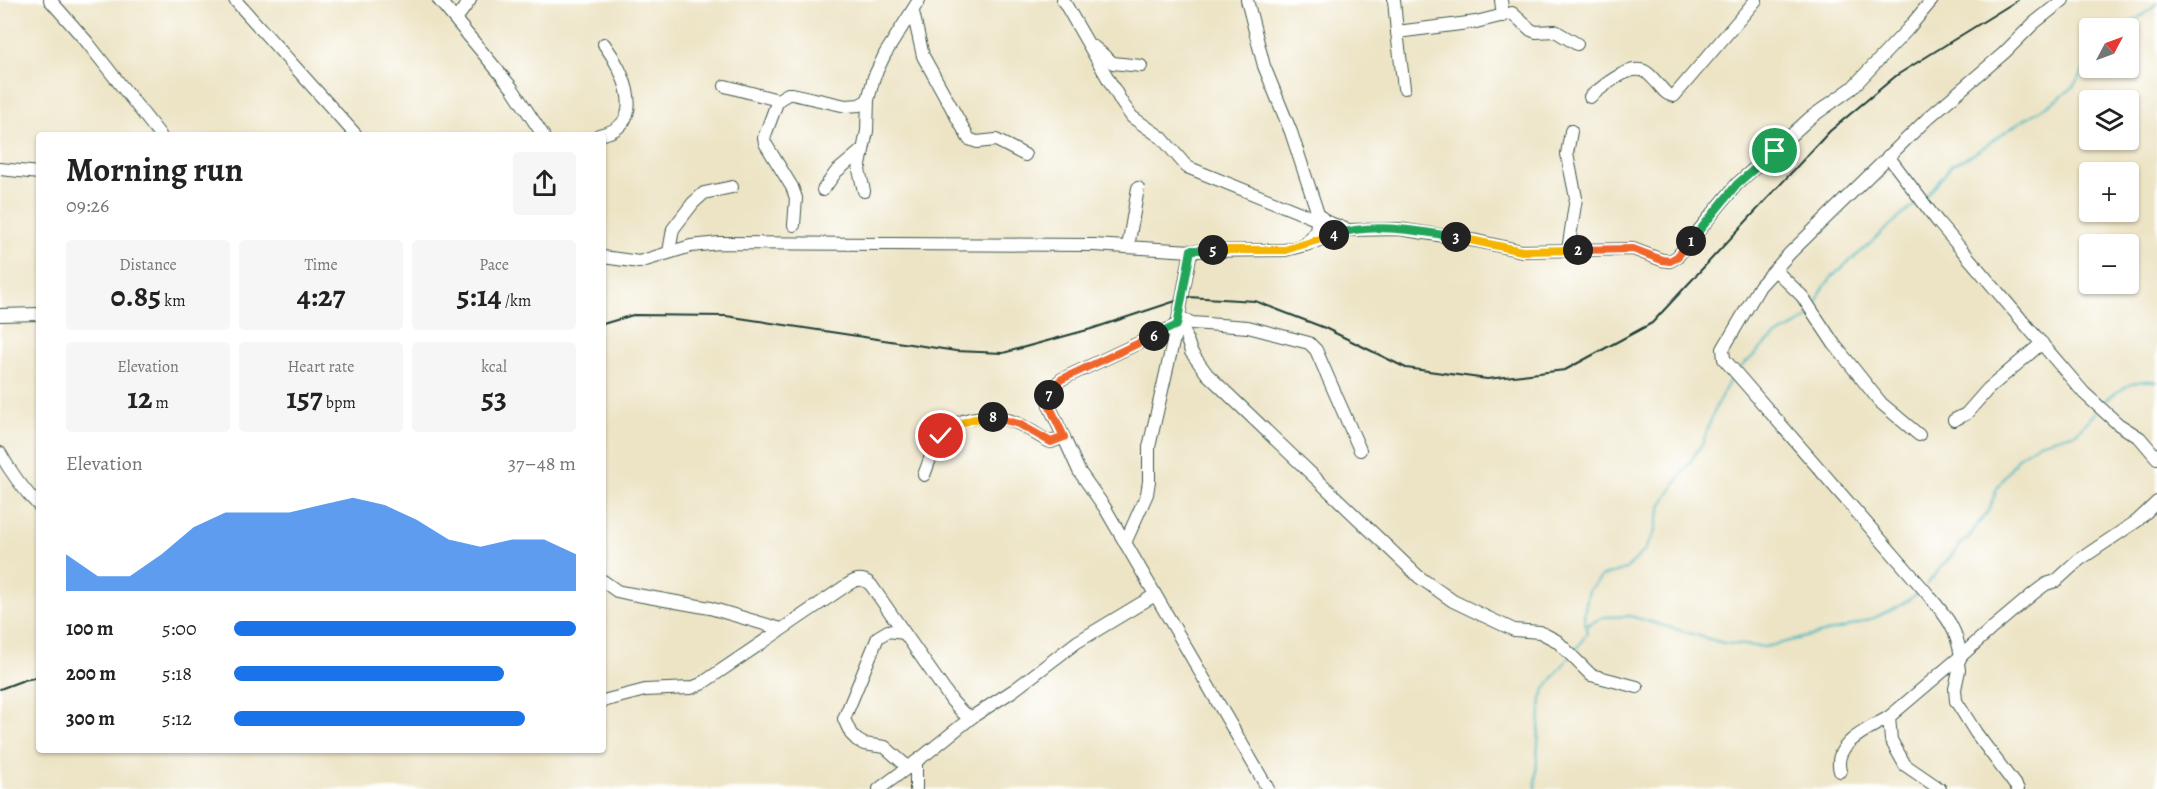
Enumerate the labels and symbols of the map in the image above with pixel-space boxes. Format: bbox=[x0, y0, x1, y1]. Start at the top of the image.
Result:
north arrow bbox=[2079, 18, 2139, 78]
pin bbox=[1749, 125, 1800, 176]
pin: 4 bbox=[1319, 220, 1349, 250]
pin: 3 bbox=[1441, 222, 1471, 252]
pin: 1 bbox=[1676, 226, 1706, 256]
pin: 5 bbox=[1198, 235, 1228, 265]
pin: 2 bbox=[1563, 235, 1593, 265]
pin: 6 bbox=[1139, 321, 1169, 351]
pin: 7 bbox=[1034, 380, 1064, 410]
pin: 8 bbox=[978, 402, 1008, 432]
pin bbox=[915, 410, 966, 461]

